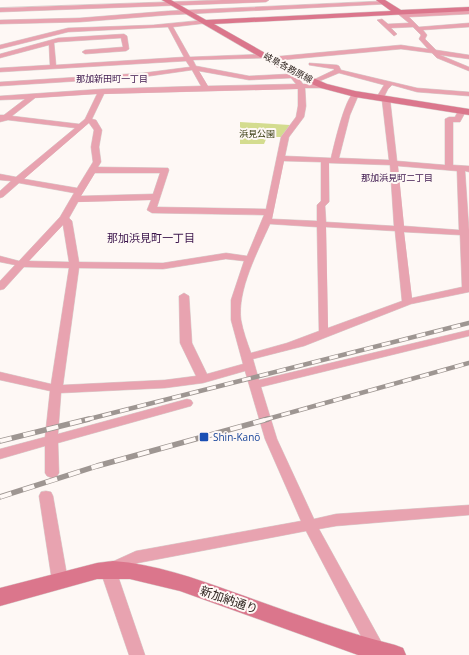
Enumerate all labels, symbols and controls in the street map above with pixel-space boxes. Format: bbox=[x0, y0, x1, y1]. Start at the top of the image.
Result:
street label: 岐阜各務原線 bbox=[261, 49, 316, 86]
district label: 那加新田町一丁目 bbox=[76, 72, 148, 85]
park label: 浜見公園 bbox=[239, 127, 275, 140]
district label: 那加浜見町二丁目 bbox=[361, 171, 433, 184]
district label: 那加浜見町一丁目 bbox=[107, 230, 195, 245]
place label: Shin-Kanō bbox=[213, 430, 260, 444]
marker: Shin-Kanō bbox=[198, 431, 210, 443]
street label: 新加納通り bbox=[198, 582, 260, 617]

